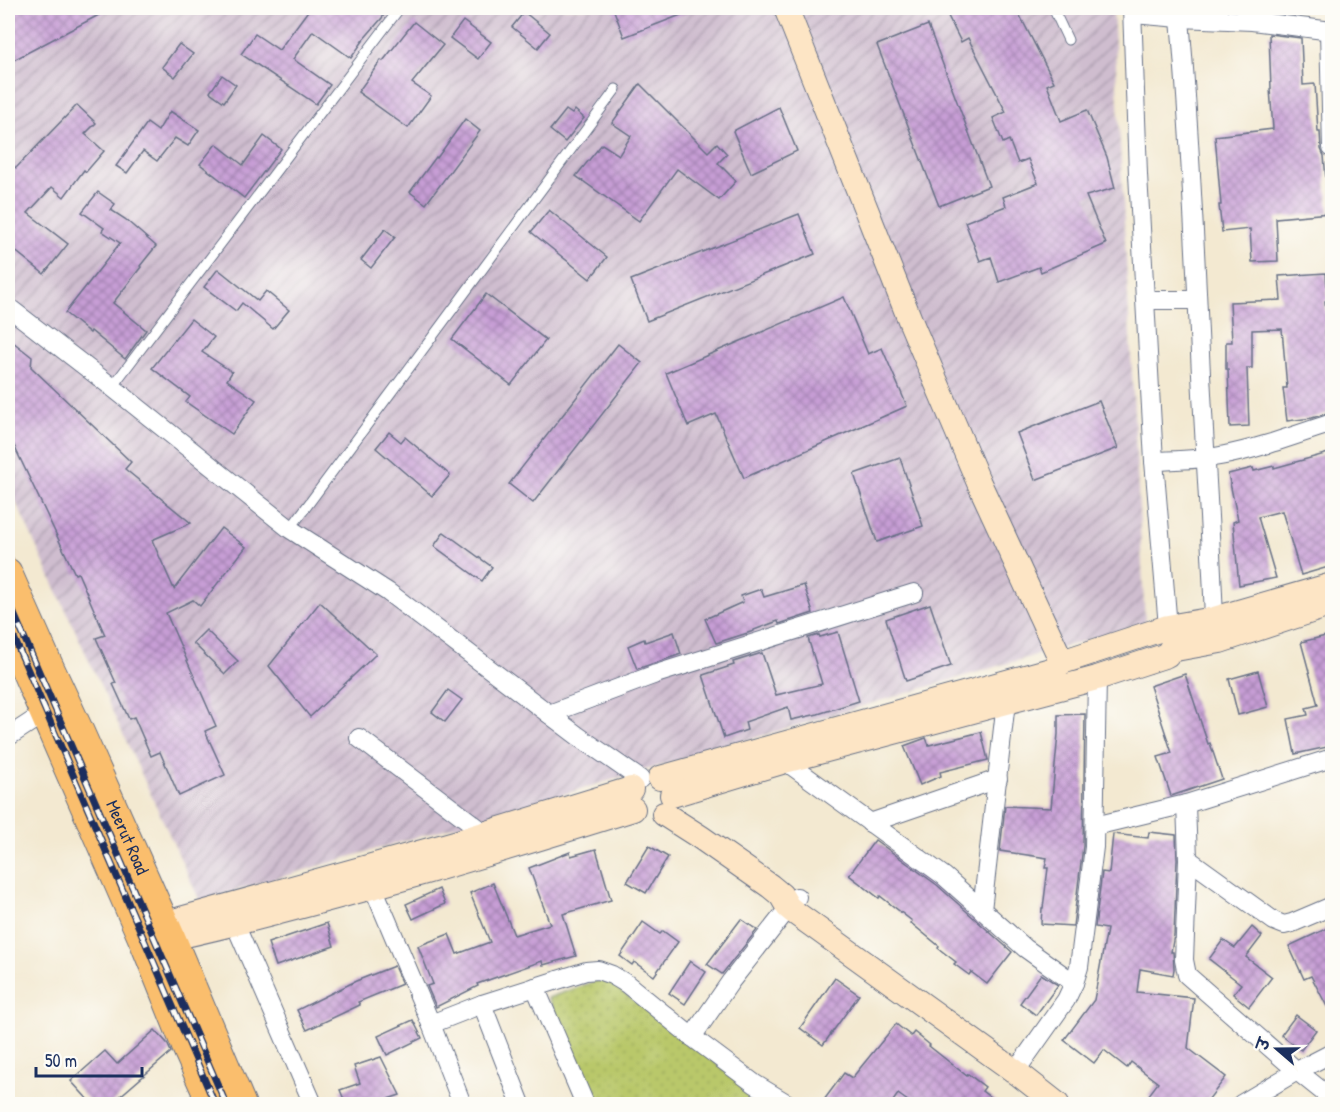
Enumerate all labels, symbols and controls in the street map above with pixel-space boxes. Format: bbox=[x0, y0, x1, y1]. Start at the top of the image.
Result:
street label: Meerut Road bbox=[100, 796, 155, 878]
north arrow bbox=[1247, 1019, 1307, 1079]
text: उ bbox=[1250, 1034, 1276, 1055]
scale bar bbox=[36, 1040, 142, 1078]
text: 50 m bbox=[45, 1048, 77, 1073]

